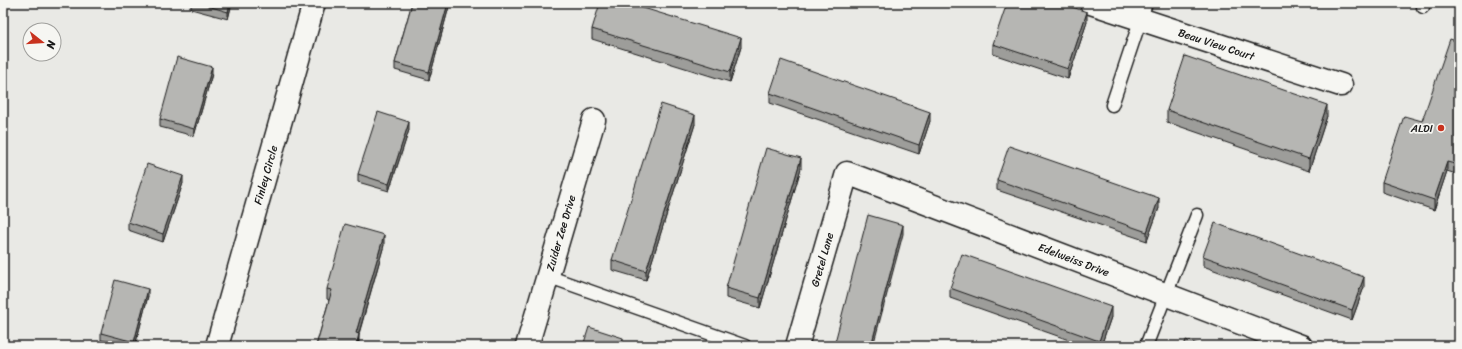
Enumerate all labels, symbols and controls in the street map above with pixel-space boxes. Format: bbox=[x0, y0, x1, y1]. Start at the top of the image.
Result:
north arrow bbox=[22, 22, 62, 62]
street label: Beau View Court bbox=[1176, 23, 1258, 66]
text: N bbox=[41, 37, 62, 52]
place label: ALDI bbox=[1410, 119, 1434, 138]
marker: ALDI bbox=[1436, 123, 1446, 133]
street label: Finley Circle bbox=[248, 142, 283, 207]
street label: Zuider Zee Drive bbox=[540, 192, 581, 273]
street label: Gretel Lane bbox=[805, 230, 839, 289]
street label: Edelweiss Drive bbox=[1036, 237, 1113, 282]

